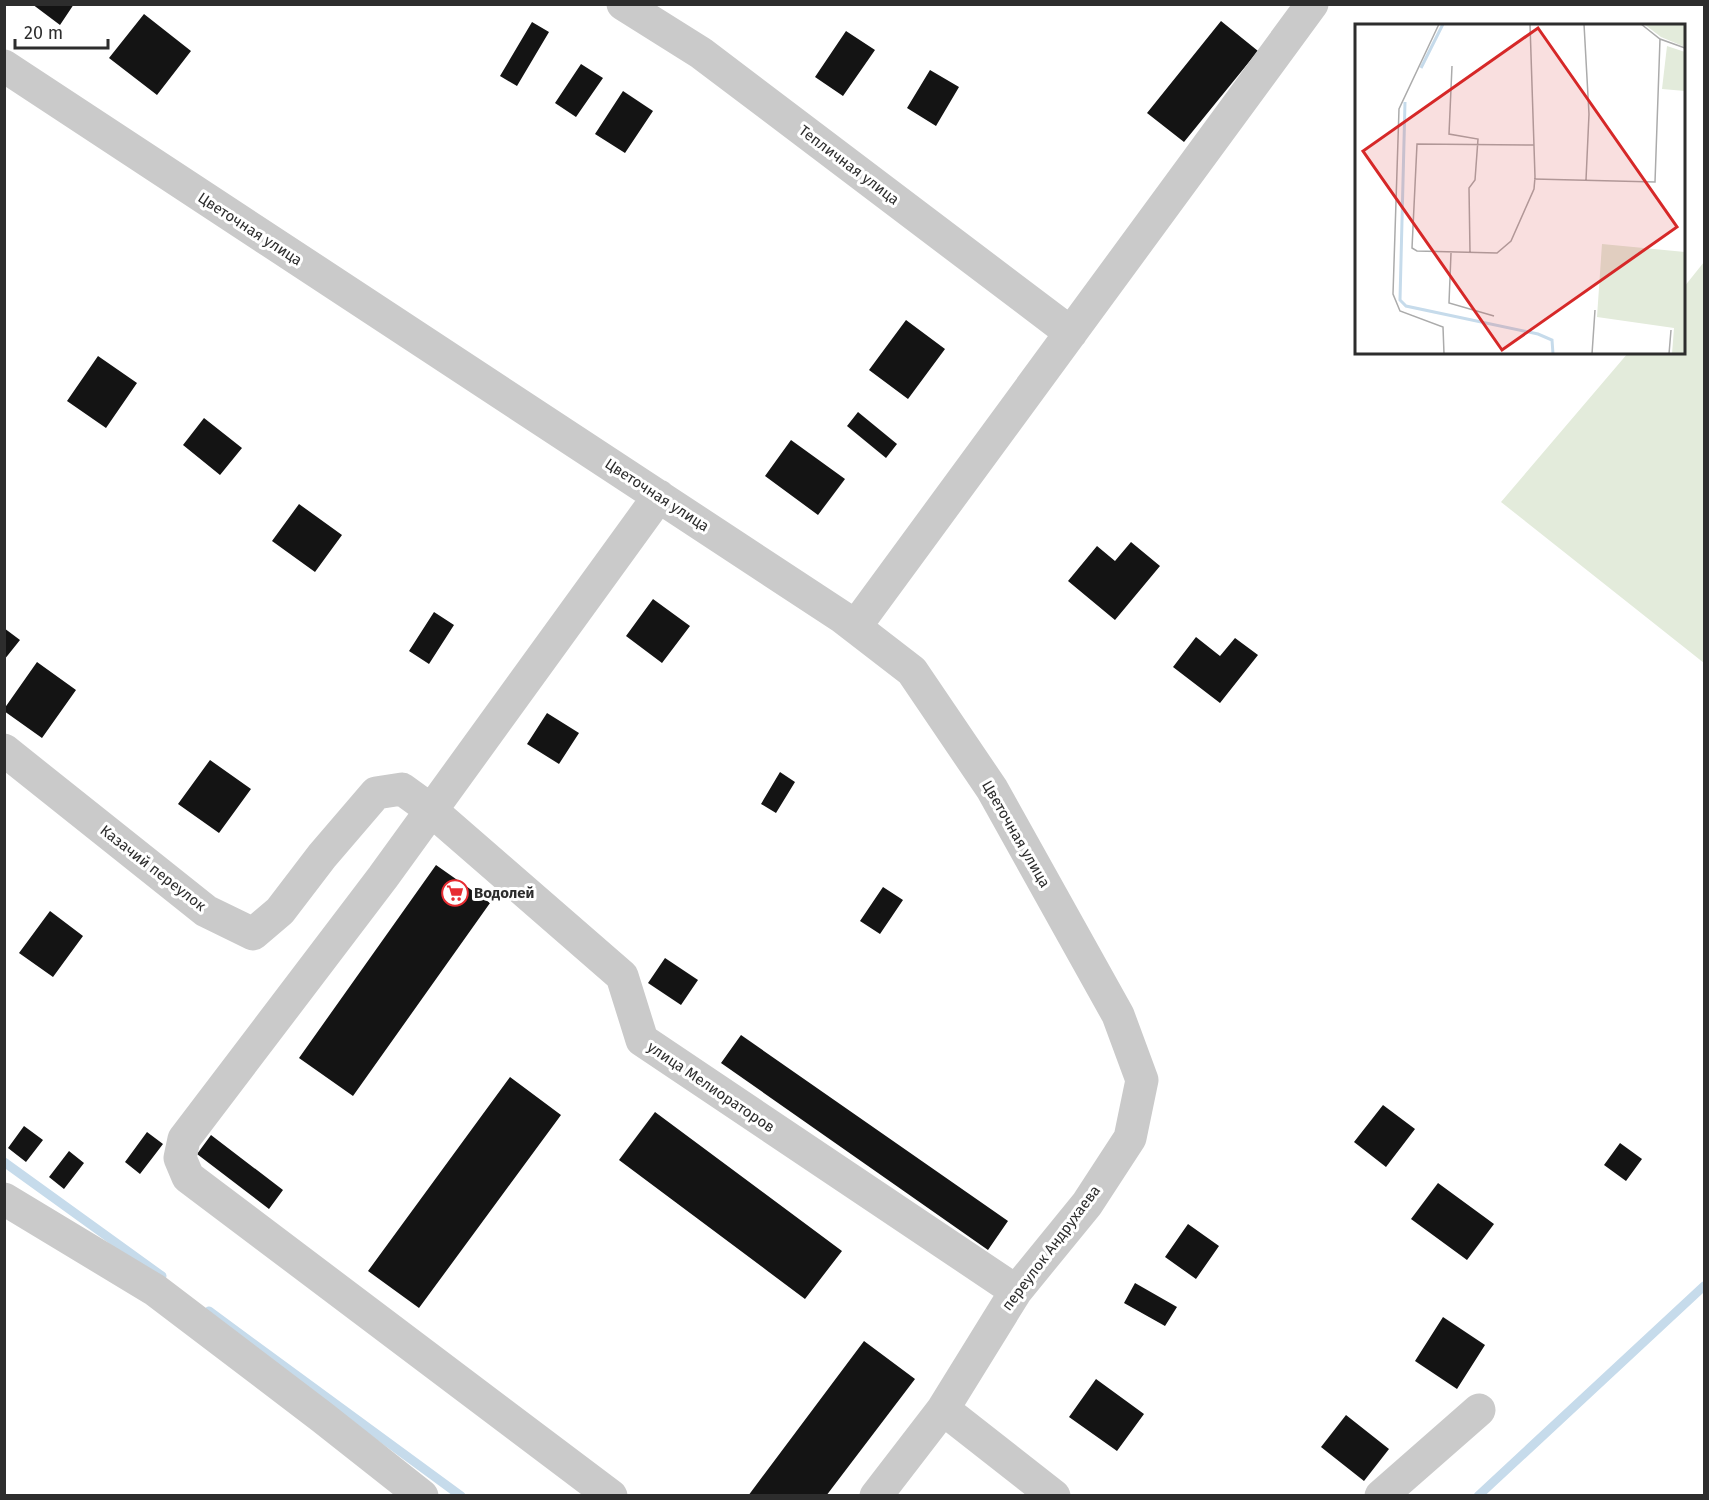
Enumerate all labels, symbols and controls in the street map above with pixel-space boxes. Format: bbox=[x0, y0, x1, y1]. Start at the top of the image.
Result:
scale bar bbox=[15, 12, 108, 50]
text: 20 m bbox=[24, 22, 63, 44]
inset map bbox=[1355, 24, 1685, 354]
street label: Тепличная улица bbox=[795, 121, 903, 209]
street label: Цветочная улица bbox=[194, 189, 306, 269]
street label: Цветочная улица bbox=[601, 455, 713, 535]
street label: Цветочная улица bbox=[978, 777, 1054, 891]
street label: Казачий переулок bbox=[97, 821, 210, 915]
supermarket icon: Водолей bbox=[440, 878, 470, 908]
place label: Водолей bbox=[474, 884, 534, 902]
street label: улица Мелиораторов bbox=[644, 1038, 778, 1136]
street label: переулок Андрухаева bbox=[998, 1182, 1104, 1314]

